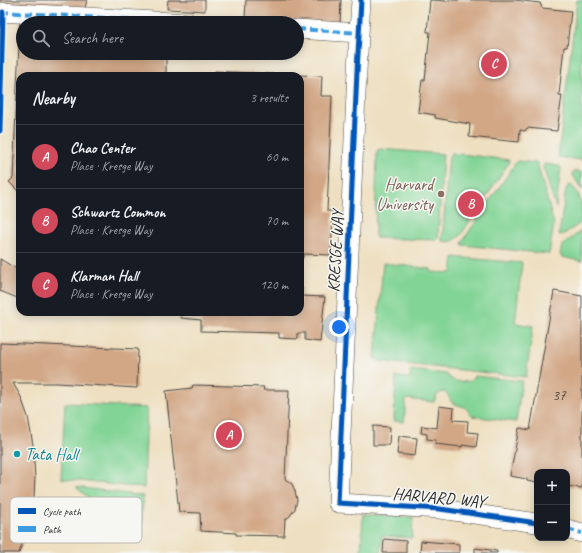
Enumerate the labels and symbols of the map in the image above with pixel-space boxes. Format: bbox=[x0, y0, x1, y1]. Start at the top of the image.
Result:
pin: C bbox=[481, 49, 507, 79]
place label: Harvard University bbox=[376, 174, 435, 215]
marker: Harvard University bbox=[436, 189, 446, 199]
pin: B bbox=[458, 189, 484, 219]
street label: KRESGE WAY bbox=[323, 207, 348, 293]
your location bbox=[329, 317, 349, 337]
house number: 37 bbox=[552, 386, 567, 405]
pin: A bbox=[216, 420, 242, 450]
place label: Tata Hall bbox=[25, 444, 81, 465]
marker: Tata Hall bbox=[12, 449, 22, 459]
street label: HARVARD WAY bbox=[392, 483, 490, 512]
legend bbox=[10, 497, 142, 543]
text: Cycle path bbox=[43, 504, 82, 518]
text: Path bbox=[43, 522, 62, 536]

